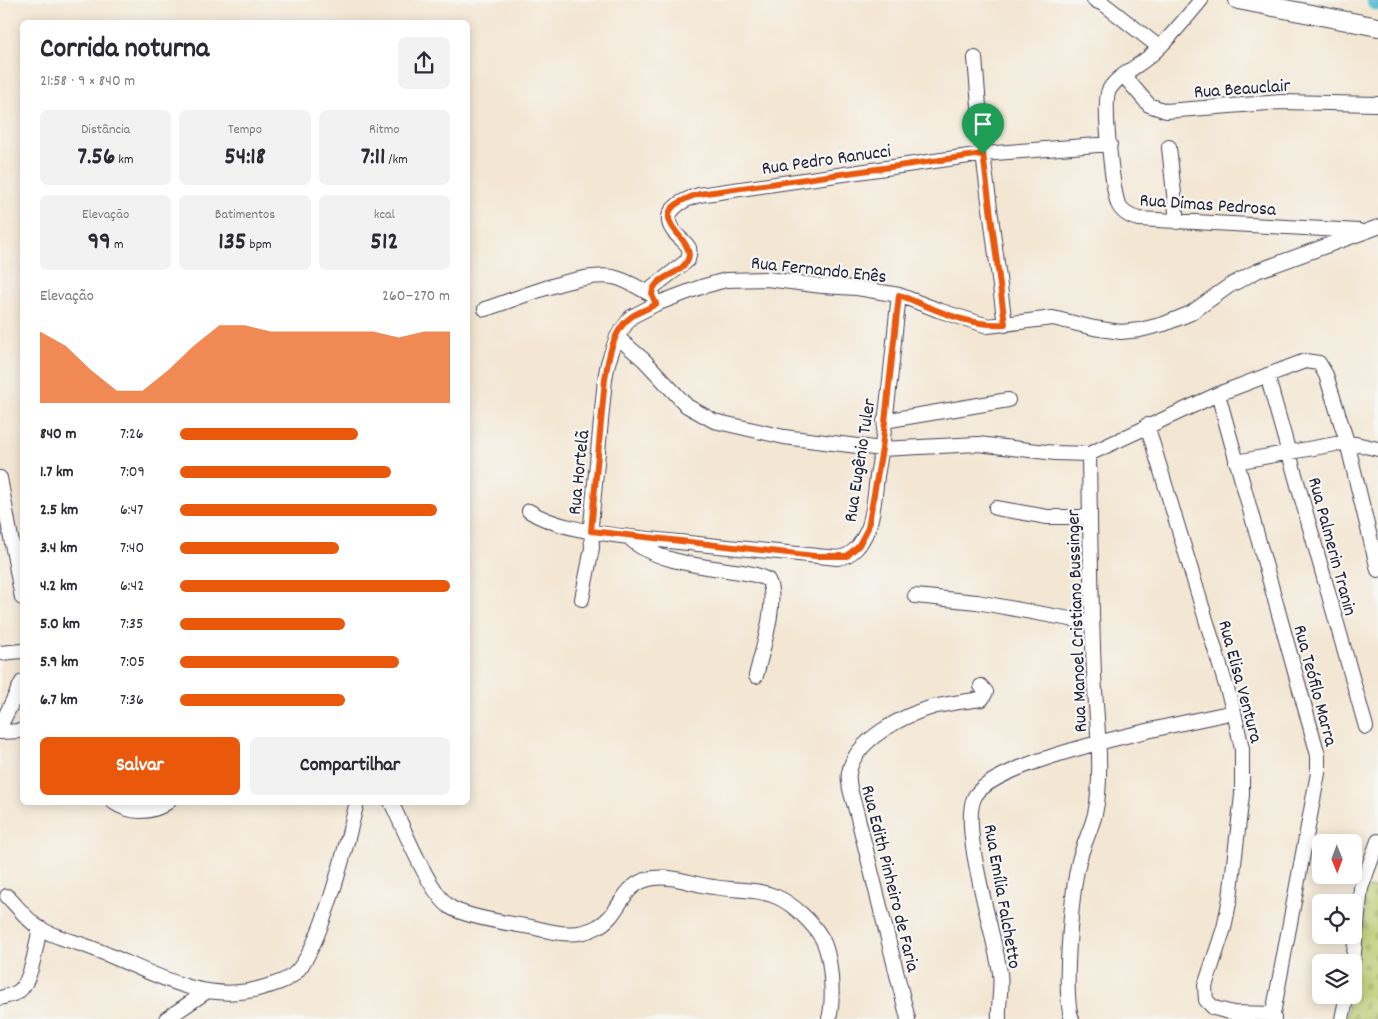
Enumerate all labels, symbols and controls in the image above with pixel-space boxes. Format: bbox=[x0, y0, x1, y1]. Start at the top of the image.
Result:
text: Corrida noturna bbox=[40, 31, 209, 71]
button: share bbox=[398, 37, 450, 89]
text: 21:58 · 9 × 840 m bbox=[40, 70, 135, 93]
street label: Rua Beauclair bbox=[1193, 74, 1291, 107]
pin bbox=[962, 103, 1004, 154]
icon: arrive bbox=[969, 110, 997, 138]
text: Distância bbox=[81, 120, 130, 140]
text: Tempo bbox=[228, 120, 262, 140]
text: Ritmo bbox=[369, 120, 400, 140]
street label: Rua Pedro Ranucci bbox=[760, 139, 893, 184]
text: 7.56 bbox=[78, 140, 115, 176]
text: 54:18 bbox=[224, 140, 266, 176]
text: 7:11 bbox=[361, 140, 385, 176]
text: km bbox=[115, 150, 134, 170]
text: /km bbox=[385, 150, 408, 170]
street label: Rua Dimas Pedrosa bbox=[1139, 188, 1278, 225]
text: Elevação bbox=[82, 205, 129, 225]
text: Batimentos bbox=[215, 205, 275, 225]
text: kcal bbox=[374, 205, 395, 225]
text: 99 bbox=[88, 225, 111, 261]
text: 135 bbox=[218, 225, 246, 261]
text: 512 bbox=[370, 225, 398, 261]
text: m bbox=[111, 235, 124, 255]
text: bpm bbox=[246, 235, 272, 255]
street label: Rua Fernando Enês bbox=[749, 251, 888, 292]
text: Elevação bbox=[40, 285, 94, 308]
text: 260–270 m bbox=[382, 285, 450, 308]
street label: Rua Eugênio Tuler bbox=[838, 397, 885, 524]
text: 840 m bbox=[40, 423, 76, 446]
text: 7:26 bbox=[120, 423, 144, 446]
street label: Rua Hortelã bbox=[563, 428, 598, 516]
text: 1.7 km bbox=[40, 461, 74, 484]
text: 7:09 bbox=[120, 461, 145, 484]
street label: Rua Palmerin Tranin bbox=[1299, 475, 1362, 619]
text: 2.5 km bbox=[40, 499, 78, 522]
text: 6:47 bbox=[120, 499, 143, 522]
street label: Rua Manoel Cristiano Bussinger bbox=[1061, 509, 1096, 733]
text: 3.4 km bbox=[40, 537, 78, 560]
text: 7:40 bbox=[120, 537, 144, 560]
text: 4.2 km bbox=[40, 575, 78, 598]
text: 6:42 bbox=[120, 575, 144, 598]
text: 5.0 km bbox=[40, 613, 80, 636]
text: 7:35 bbox=[120, 613, 143, 636]
street label: Rua Elisa Ventura bbox=[1209, 618, 1268, 747]
street label: Rua Teófilo Marra bbox=[1284, 622, 1343, 750]
text: 5.9 km bbox=[40, 651, 79, 674]
text: 7:05 bbox=[120, 651, 145, 674]
text: 6.7 km bbox=[40, 689, 78, 712]
text: 7:36 bbox=[120, 689, 144, 712]
button: Salvar bbox=[40, 737, 240, 795]
button: Compartilhar bbox=[250, 737, 450, 795]
street label: Rua Edith Pinheiro de Faria bbox=[852, 783, 925, 976]
street label: Rua Emília Falchetto bbox=[975, 822, 1027, 971]
north arrow bbox=[1312, 834, 1362, 884]
map controls bbox=[1312, 834, 1362, 1004]
button: locate bbox=[1312, 894, 1362, 944]
button: layers bbox=[1312, 954, 1362, 1004]

